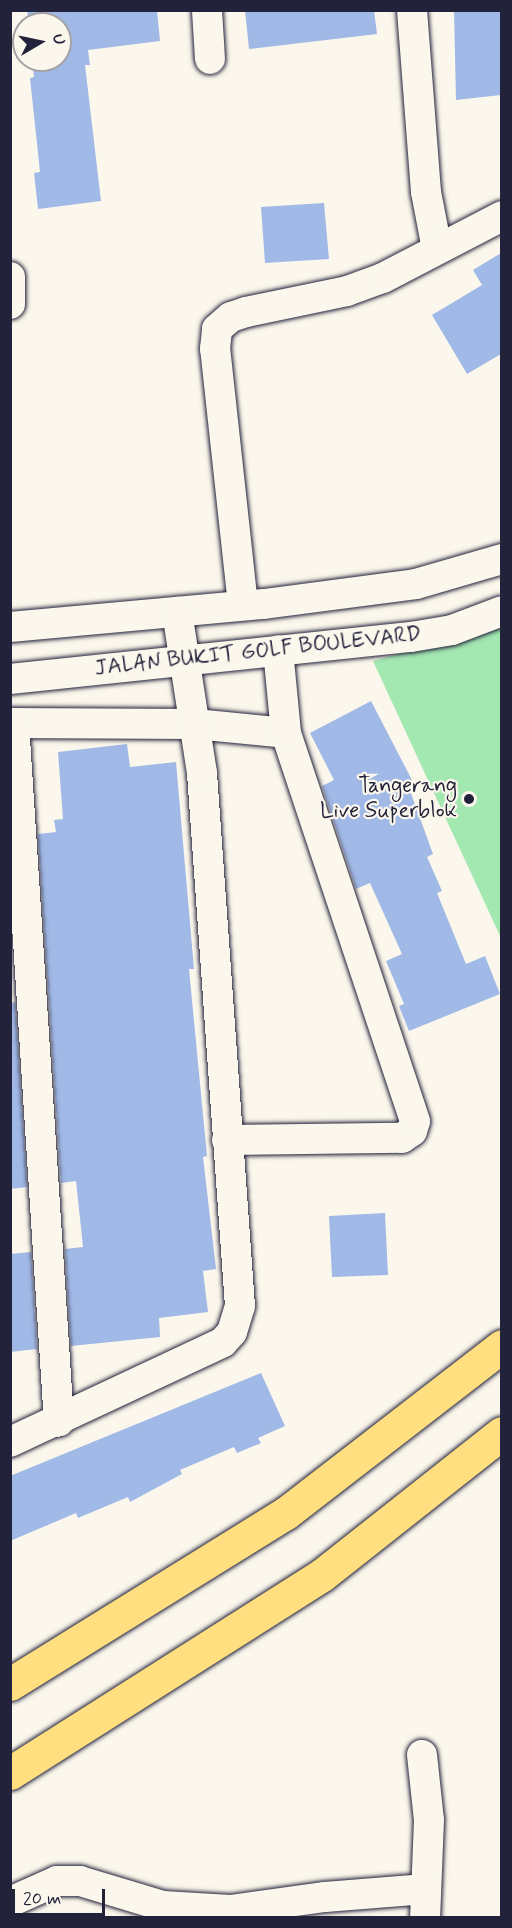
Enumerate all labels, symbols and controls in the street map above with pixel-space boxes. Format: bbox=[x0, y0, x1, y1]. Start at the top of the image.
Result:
north arrow bbox=[12, 12, 72, 72]
text: U bbox=[47, 33, 69, 46]
street label: JALAN BUKIT GOLF BOULEVARD bbox=[92, 622, 424, 682]
place label: Tangerang Live Superblok bbox=[324, 773, 457, 824]
marker: Tangerang Live Superblok bbox=[462, 792, 476, 806]
scale bar bbox=[15, 1877, 108, 1915]
text: 20 m bbox=[23, 1887, 61, 1911]

